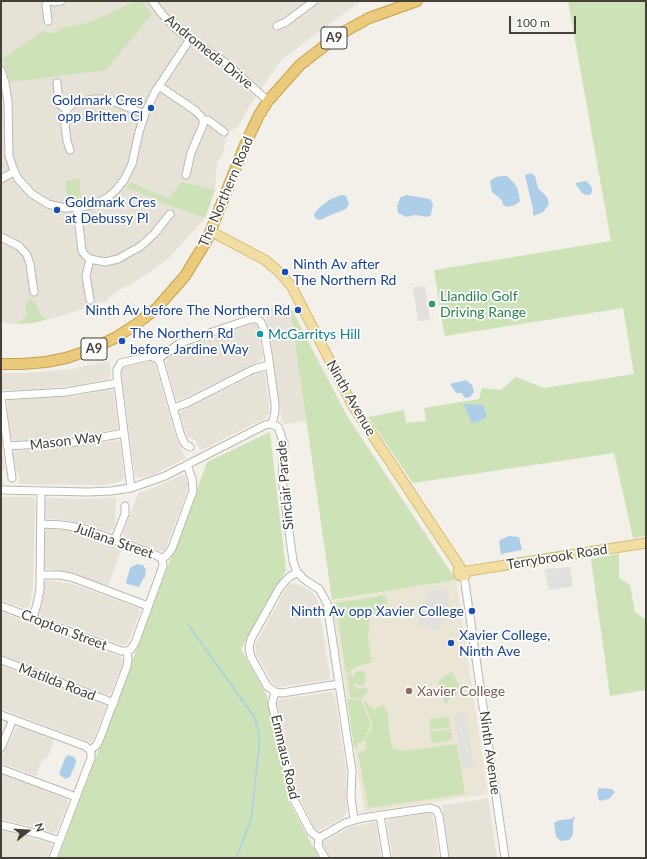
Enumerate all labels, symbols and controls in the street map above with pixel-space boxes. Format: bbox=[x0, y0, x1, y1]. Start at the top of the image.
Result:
scale bar bbox=[511, 8, 578, 34]
street label: Andromeda Drive bbox=[162, 11, 256, 93]
text: 100 m bbox=[516, 15, 550, 30]
road number: A9 bbox=[321, 27, 347, 49]
place label: Goldmark Cres opp Britten Cl bbox=[52, 92, 143, 124]
marker: Goldmark Cres opp Britten Cl bbox=[146, 103, 156, 113]
street label: The Northern Road bbox=[195, 134, 257, 250]
place label: Goldmark Cres at Debussy Pl bbox=[65, 194, 156, 226]
marker: Goldmark Cres at Debussy Pl bbox=[52, 205, 62, 215]
place label: Ninth Av after The Northern Rd bbox=[293, 256, 396, 288]
marker: Ninth Av after The Northern Rd bbox=[280, 267, 290, 277]
place label: Llandilo Golf Driving Range bbox=[440, 288, 526, 320]
marker: Llandilo Golf Driving Range bbox=[427, 299, 437, 309]
place label: Ninth Av before The Northern Rd bbox=[85, 302, 290, 318]
marker: Ninth Av before The Northern Rd bbox=[293, 305, 303, 315]
place label: The Northern Rd before Jardine Way bbox=[130, 325, 249, 358]
place label: McGarritys Hill bbox=[268, 326, 360, 342]
marker: McGarritys Hill bbox=[255, 329, 265, 339]
marker: The Northern Rd before Jardine Way bbox=[117, 336, 127, 346]
road number: A9 bbox=[81, 338, 107, 360]
street label: Ninth Avenue bbox=[323, 357, 379, 439]
street label: Mason Way bbox=[29, 428, 103, 454]
street label: Sinclair Parade bbox=[273, 439, 297, 531]
street label: Juliana Street bbox=[72, 520, 156, 562]
street label: Terrybrook Road bbox=[505, 541, 609, 573]
place label: Ninth Av opp Xavier College bbox=[291, 603, 464, 619]
street label: Cropton Street bbox=[19, 606, 109, 654]
marker: Ninth Av opp Xavier College bbox=[467, 606, 477, 616]
place label: Xavier College, Ninth Ave bbox=[459, 627, 550, 660]
marker: Xavier College, Ninth Ave bbox=[446, 638, 456, 648]
street label: Matilda Road bbox=[16, 660, 98, 704]
place label: Xavier College bbox=[417, 683, 505, 699]
marker: Xavier College bbox=[404, 686, 414, 696]
street label: Ninth Avenue bbox=[476, 710, 504, 796]
street label: Emmaus Road bbox=[267, 713, 303, 801]
north arrow bbox=[8, 811, 48, 851]
text: N bbox=[32, 821, 47, 833]

